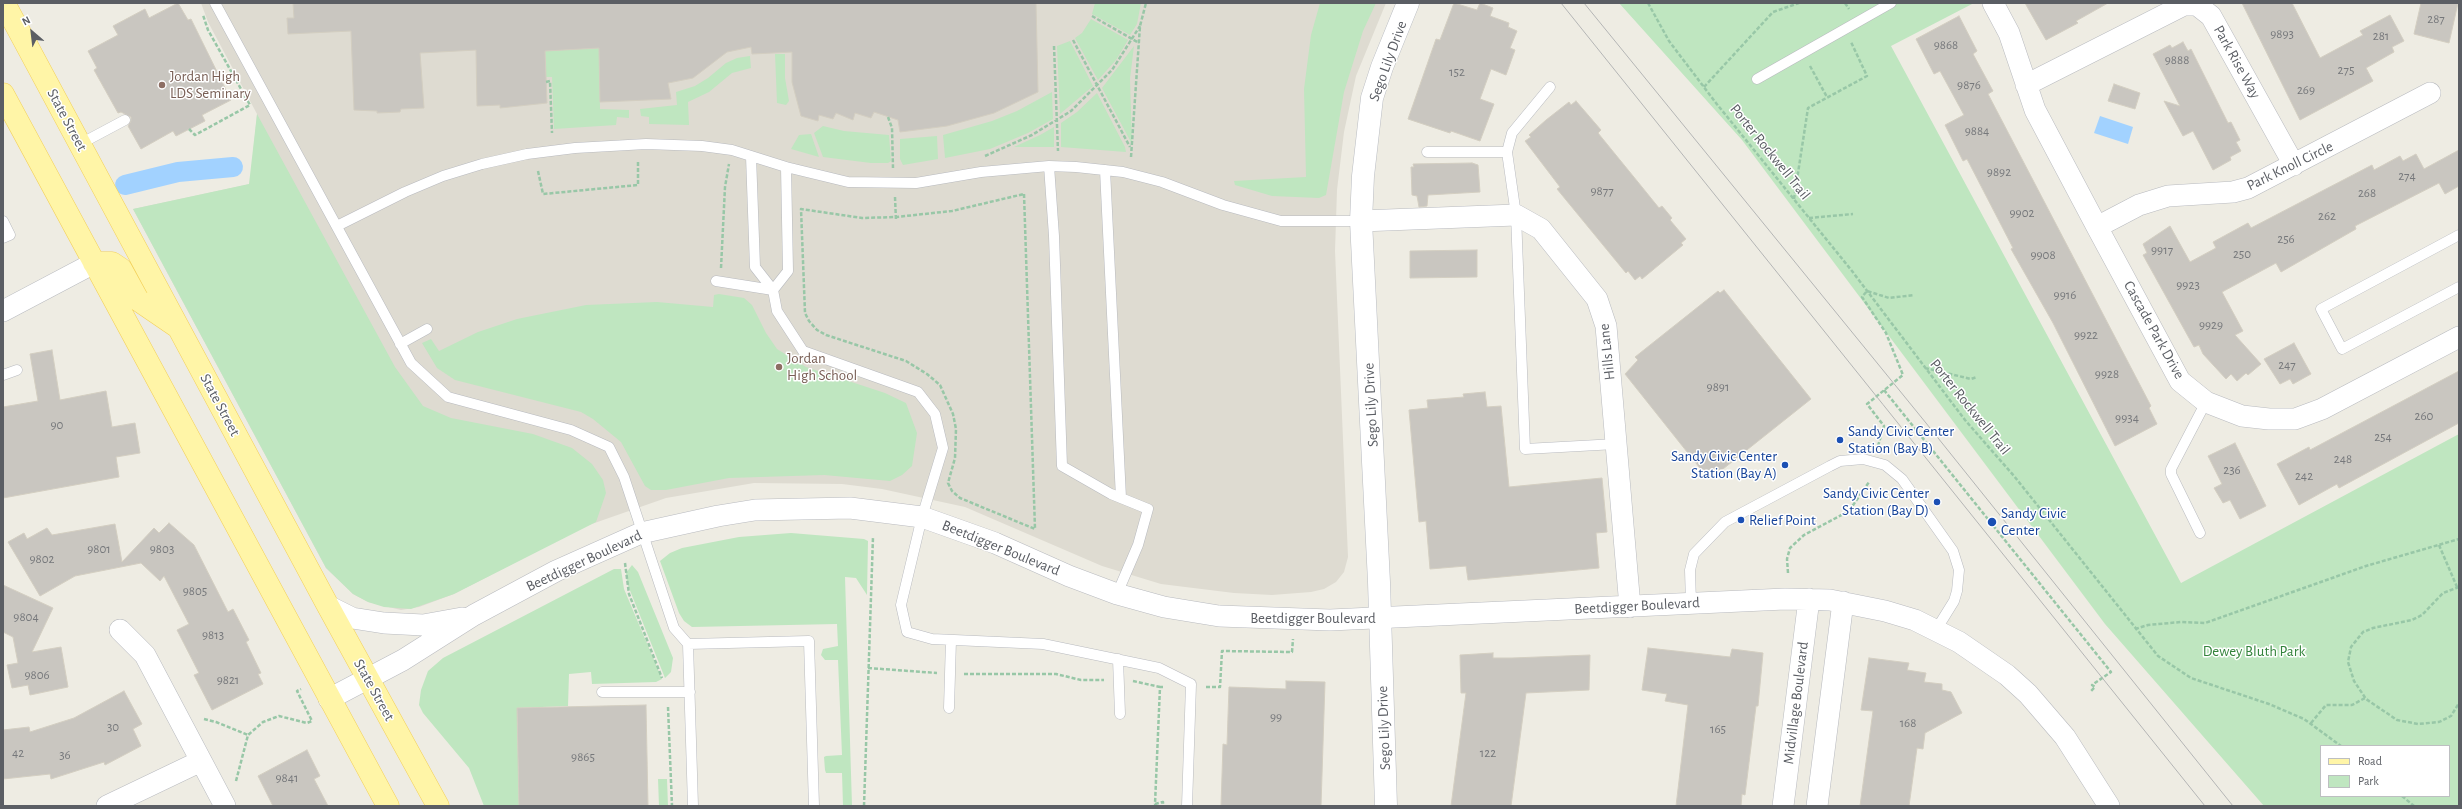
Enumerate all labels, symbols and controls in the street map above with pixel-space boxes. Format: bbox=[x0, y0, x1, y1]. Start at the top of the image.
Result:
house number: 287 bbox=[2427, 11, 2445, 27]
north arrow bbox=[12, 12, 52, 52]
text: N bbox=[20, 14, 32, 28]
street label: Sego Lily Drive bbox=[1365, 18, 1411, 104]
street label: Park Rise Way bbox=[2209, 22, 2265, 102]
house number: 9893 bbox=[2270, 26, 2294, 42]
house number: 281 bbox=[2373, 28, 2389, 44]
house number: 9868 bbox=[1934, 37, 1958, 53]
house number: 9888 bbox=[2165, 52, 2189, 68]
house number: 275 bbox=[2338, 62, 2354, 78]
house number: 152 bbox=[1449, 64, 1465, 80]
place label: Jordan High LDS Seminary bbox=[170, 67, 251, 102]
house number: 9876 bbox=[1957, 77, 1981, 93]
marker: Jordan High LDS Seminary bbox=[157, 80, 167, 90]
house number: 269 bbox=[2297, 82, 2315, 98]
street label: State Street bbox=[43, 86, 91, 154]
street label: Porter Rockwell Trail bbox=[1726, 101, 1814, 203]
house number: 9884 bbox=[1965, 123, 1989, 139]
street label: Park Knoll Circle bbox=[2244, 137, 2336, 195]
house number: 9892 bbox=[1987, 164, 2011, 180]
house number: 274 bbox=[2398, 168, 2416, 184]
house number: 9877 bbox=[1590, 183, 1614, 199]
house number: 268 bbox=[2358, 185, 2376, 201]
house number: 9902 bbox=[2010, 205, 2034, 221]
house number: 262 bbox=[2318, 208, 2336, 224]
house number: 256 bbox=[2277, 231, 2295, 247]
house number: 9917 bbox=[2151, 242, 2173, 258]
house number: 250 bbox=[2233, 246, 2251, 262]
house number: 9908 bbox=[2030, 247, 2056, 263]
house number: 9923 bbox=[2176, 277, 2200, 293]
street label: Cascade Park Drive bbox=[2120, 278, 2188, 382]
house number: 9916 bbox=[2054, 287, 2076, 303]
house number: 9929 bbox=[2199, 317, 2223, 333]
street label: Hills Lane bbox=[1595, 323, 1619, 381]
house number: 9922 bbox=[2074, 327, 2098, 343]
place label: Jordan High School bbox=[787, 349, 857, 384]
street label: Porter Rockwell Trail bbox=[1926, 356, 2014, 458]
house number: 247 bbox=[2278, 357, 2296, 373]
marker: Jordan High School bbox=[774, 362, 784, 372]
street label: Sego Lily Drive bbox=[1360, 362, 1382, 448]
house number: 9928 bbox=[2095, 366, 2119, 382]
street label: State Street bbox=[196, 371, 244, 439]
house number: 9891 bbox=[1707, 379, 1729, 395]
house number: 260 bbox=[2415, 408, 2433, 424]
house number: 9934 bbox=[2115, 410, 2139, 426]
house number: 90 bbox=[51, 417, 63, 433]
place label: Sandy Civic Center Station (Bay B) bbox=[1848, 422, 1954, 457]
house number: 254 bbox=[2374, 429, 2392, 445]
marker: Sandy Civic Center Station (Bay B) bbox=[1835, 435, 1845, 445]
place label: Sandy Civic Center Station (Bay A) bbox=[1671, 447, 1777, 482]
house number: 248 bbox=[2334, 451, 2352, 467]
marker: Sandy Civic Center Station (Bay A) bbox=[1780, 460, 1790, 470]
house number: 236 bbox=[2223, 462, 2241, 478]
house number: 242 bbox=[2295, 468, 2313, 484]
place label: Sandy Civic Center Station (Bay D) bbox=[1823, 484, 1929, 519]
marker: Sandy Civic Center Station (Bay D) bbox=[1932, 497, 1942, 507]
place label: Sandy Civic Center bbox=[2001, 504, 2066, 539]
place label: Relief Point bbox=[1749, 511, 1816, 529]
marker: Relief Point bbox=[1736, 515, 1746, 525]
street label: Beetdigger Boulevard bbox=[939, 516, 1063, 580]
marker: Sandy Civic Center bbox=[1986, 516, 1998, 528]
street label: Beetdigger Boulevard bbox=[523, 526, 645, 596]
house number: 9801 bbox=[87, 541, 111, 557]
house number: 9803 bbox=[150, 541, 174, 557]
house number: 9802 bbox=[29, 551, 55, 567]
house number: 9805 bbox=[183, 583, 207, 599]
street label: Beetdigger Boulevard bbox=[1574, 594, 1700, 618]
house number: 9804 bbox=[13, 609, 39, 625]
street label: Beetdigger Boulevard bbox=[1250, 609, 1376, 627]
house number: 9813 bbox=[202, 627, 224, 643]
street label: Midvillage Boulevard bbox=[1780, 641, 1812, 765]
park label: Dewey Bluth Park bbox=[2203, 642, 2305, 660]
street label: State Street bbox=[350, 656, 398, 724]
house number: 9806 bbox=[24, 667, 50, 683]
house number: 9821 bbox=[217, 672, 239, 688]
street label: Sego Lily Drive bbox=[1374, 686, 1394, 770]
house number: 99 bbox=[1270, 709, 1282, 725]
house number: 168 bbox=[1900, 715, 1916, 731]
house number: 30 bbox=[107, 719, 119, 735]
house number: 165 bbox=[1710, 721, 1726, 737]
house number: 42 bbox=[12, 745, 24, 761]
house number: 122 bbox=[1480, 745, 1496, 761]
legend bbox=[2320, 745, 2450, 797]
house number: 36 bbox=[59, 747, 71, 763]
house number: 9865 bbox=[571, 749, 595, 765]
text: Road bbox=[2358, 755, 2382, 767]
house number: 9841 bbox=[276, 770, 298, 786]
text: Park bbox=[2358, 775, 2379, 787]

